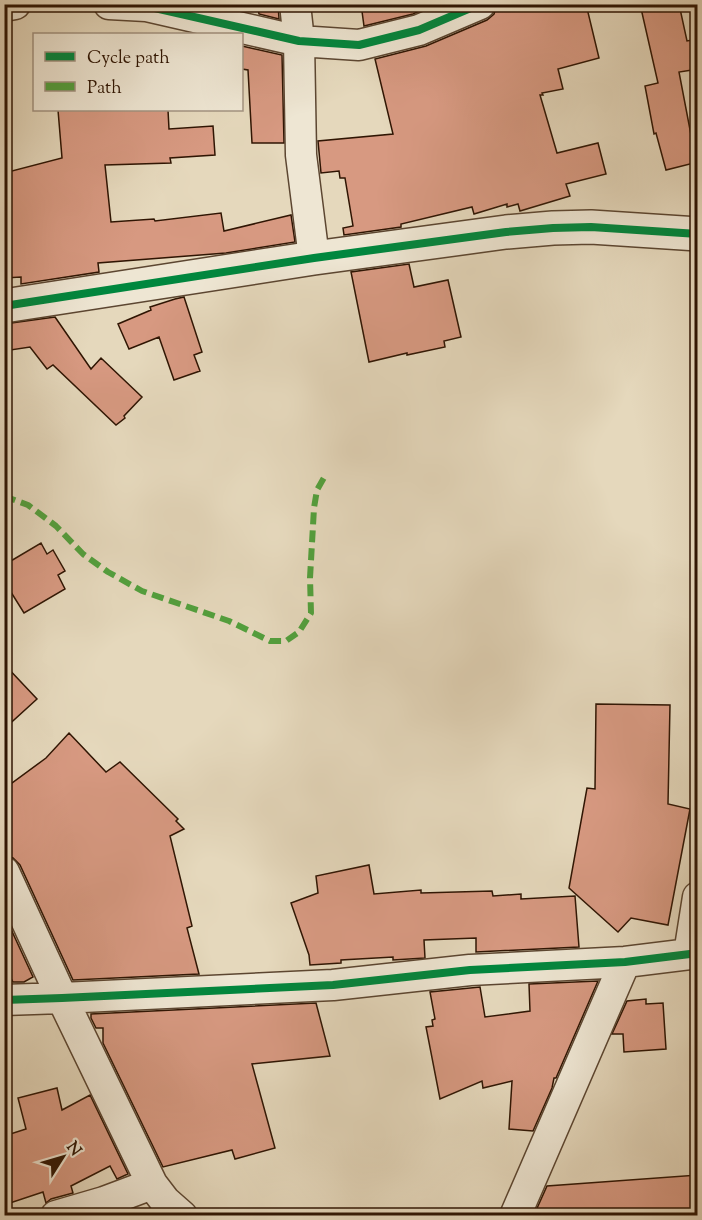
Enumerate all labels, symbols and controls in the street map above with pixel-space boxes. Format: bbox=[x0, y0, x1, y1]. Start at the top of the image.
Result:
legend bbox=[33, 33, 243, 111]
text: Cycle path bbox=[87, 46, 170, 72]
text: Path bbox=[87, 76, 122, 102]
north arrow bbox=[33, 1127, 93, 1187]
text: N bbox=[60, 1137, 86, 1162]

